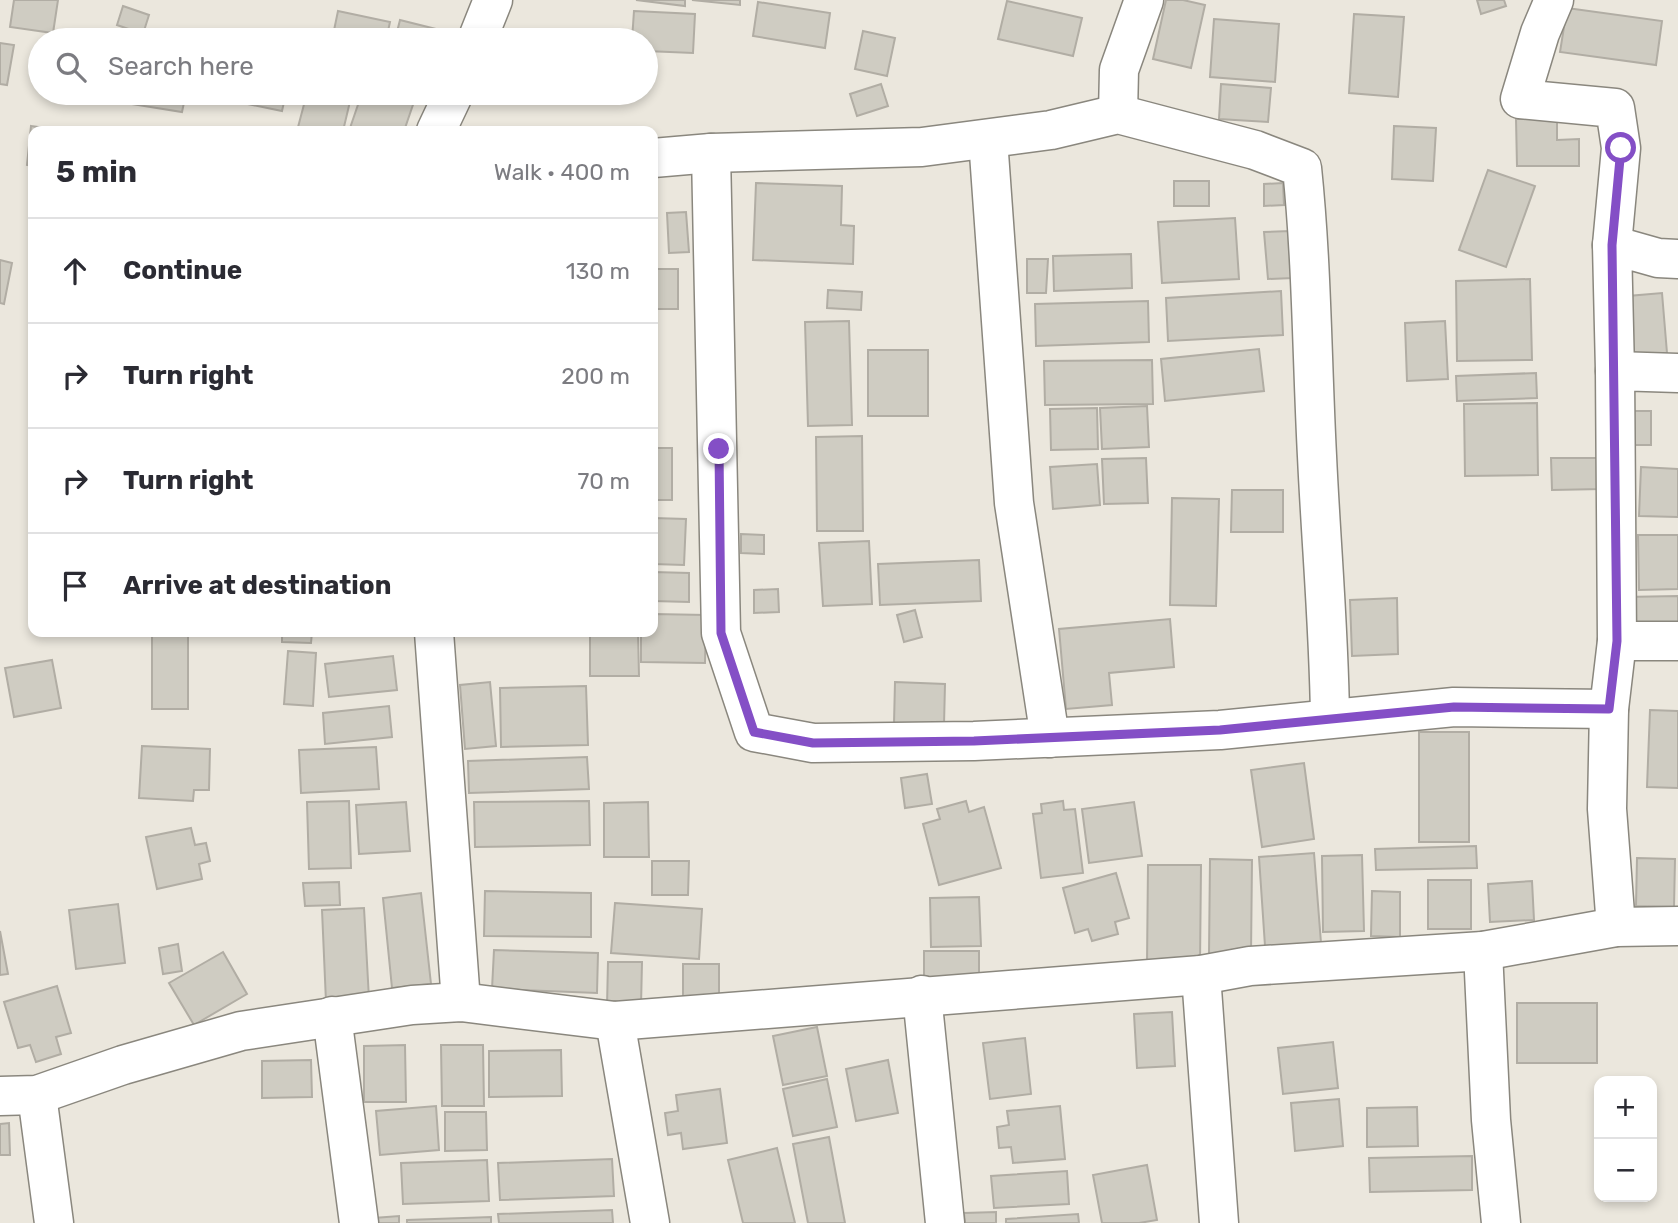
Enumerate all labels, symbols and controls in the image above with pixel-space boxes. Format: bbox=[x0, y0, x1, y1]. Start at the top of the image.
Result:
search box bbox=[28, 28, 658, 105]
icon: search bbox=[52, 48, 90, 86]
text: Search here bbox=[108, 51, 254, 82]
route start bbox=[1605, 132, 1636, 163]
text: 5 min bbox=[56, 154, 137, 190]
text: Walk · 400 m bbox=[494, 158, 630, 186]
icon: ahead bbox=[56, 252, 94, 290]
text: Continue bbox=[123, 255, 242, 286]
text: 130 m bbox=[566, 257, 630, 285]
icon: right bbox=[56, 357, 94, 395]
text: Turn right bbox=[123, 360, 253, 391]
text: 200 m bbox=[561, 362, 630, 390]
route end bbox=[703, 433, 734, 464]
icon: right bbox=[56, 462, 94, 500]
text: Turn right bbox=[123, 465, 253, 496]
text: 70 m bbox=[578, 467, 630, 495]
icon: arrive bbox=[56, 567, 94, 605]
text: Arrive at destination bbox=[123, 570, 391, 601]
map controls bbox=[1594, 1076, 1657, 1202]
button: + bbox=[1594, 1076, 1657, 1139]
button: − bbox=[1594, 1139, 1657, 1202]

